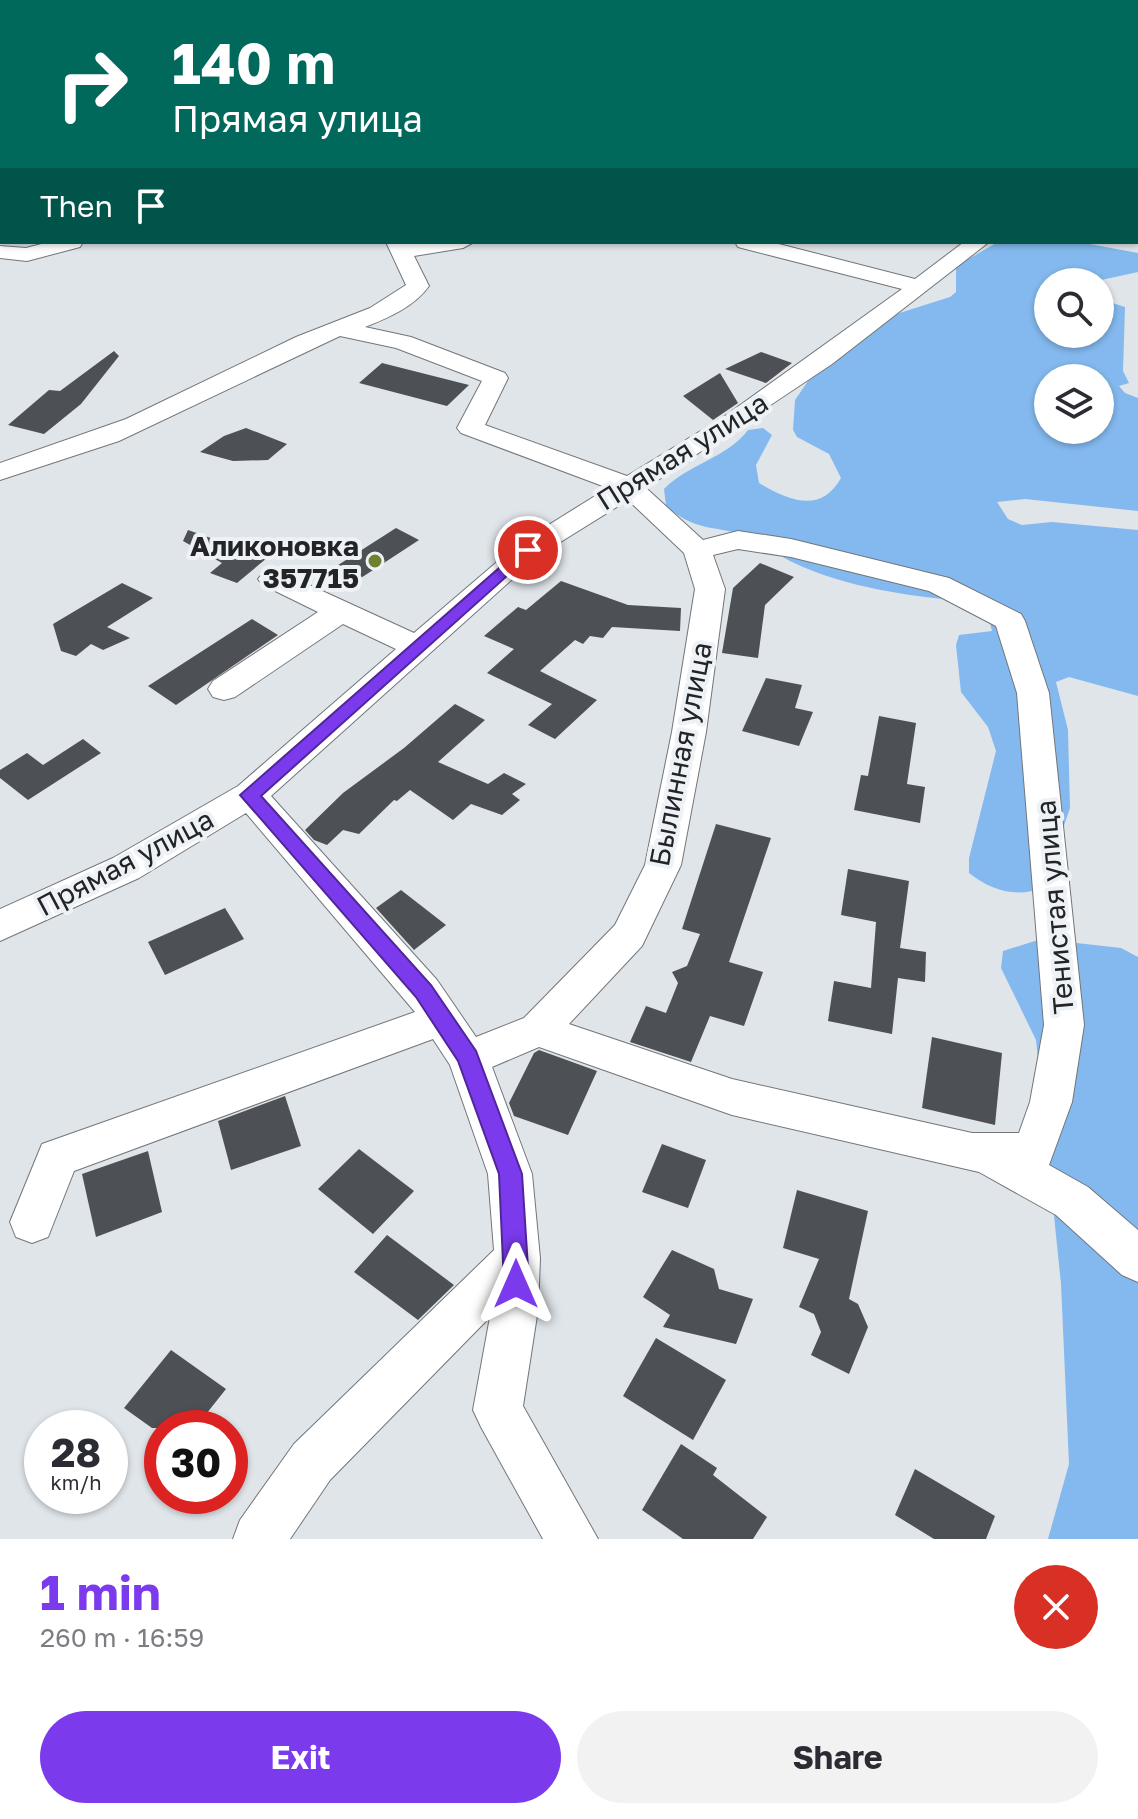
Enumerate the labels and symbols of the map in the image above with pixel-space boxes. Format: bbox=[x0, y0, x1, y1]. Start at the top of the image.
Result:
street label: Прямая улица bbox=[590, 385, 774, 517]
pin bbox=[494, 516, 562, 584]
place label: Аликоновка 357715 bbox=[190, 529, 359, 594]
marker: Аликоновка 357715 bbox=[366, 552, 384, 570]
street label: Былинная улица bbox=[642, 639, 718, 869]
street label: Тенистая улица bbox=[1028, 799, 1080, 1015]
street label: Прямая улица bbox=[31, 802, 219, 922]
position arrow bbox=[474, 1242, 558, 1326]
speed limit sign: 30 bbox=[144, 1410, 248, 1514]

